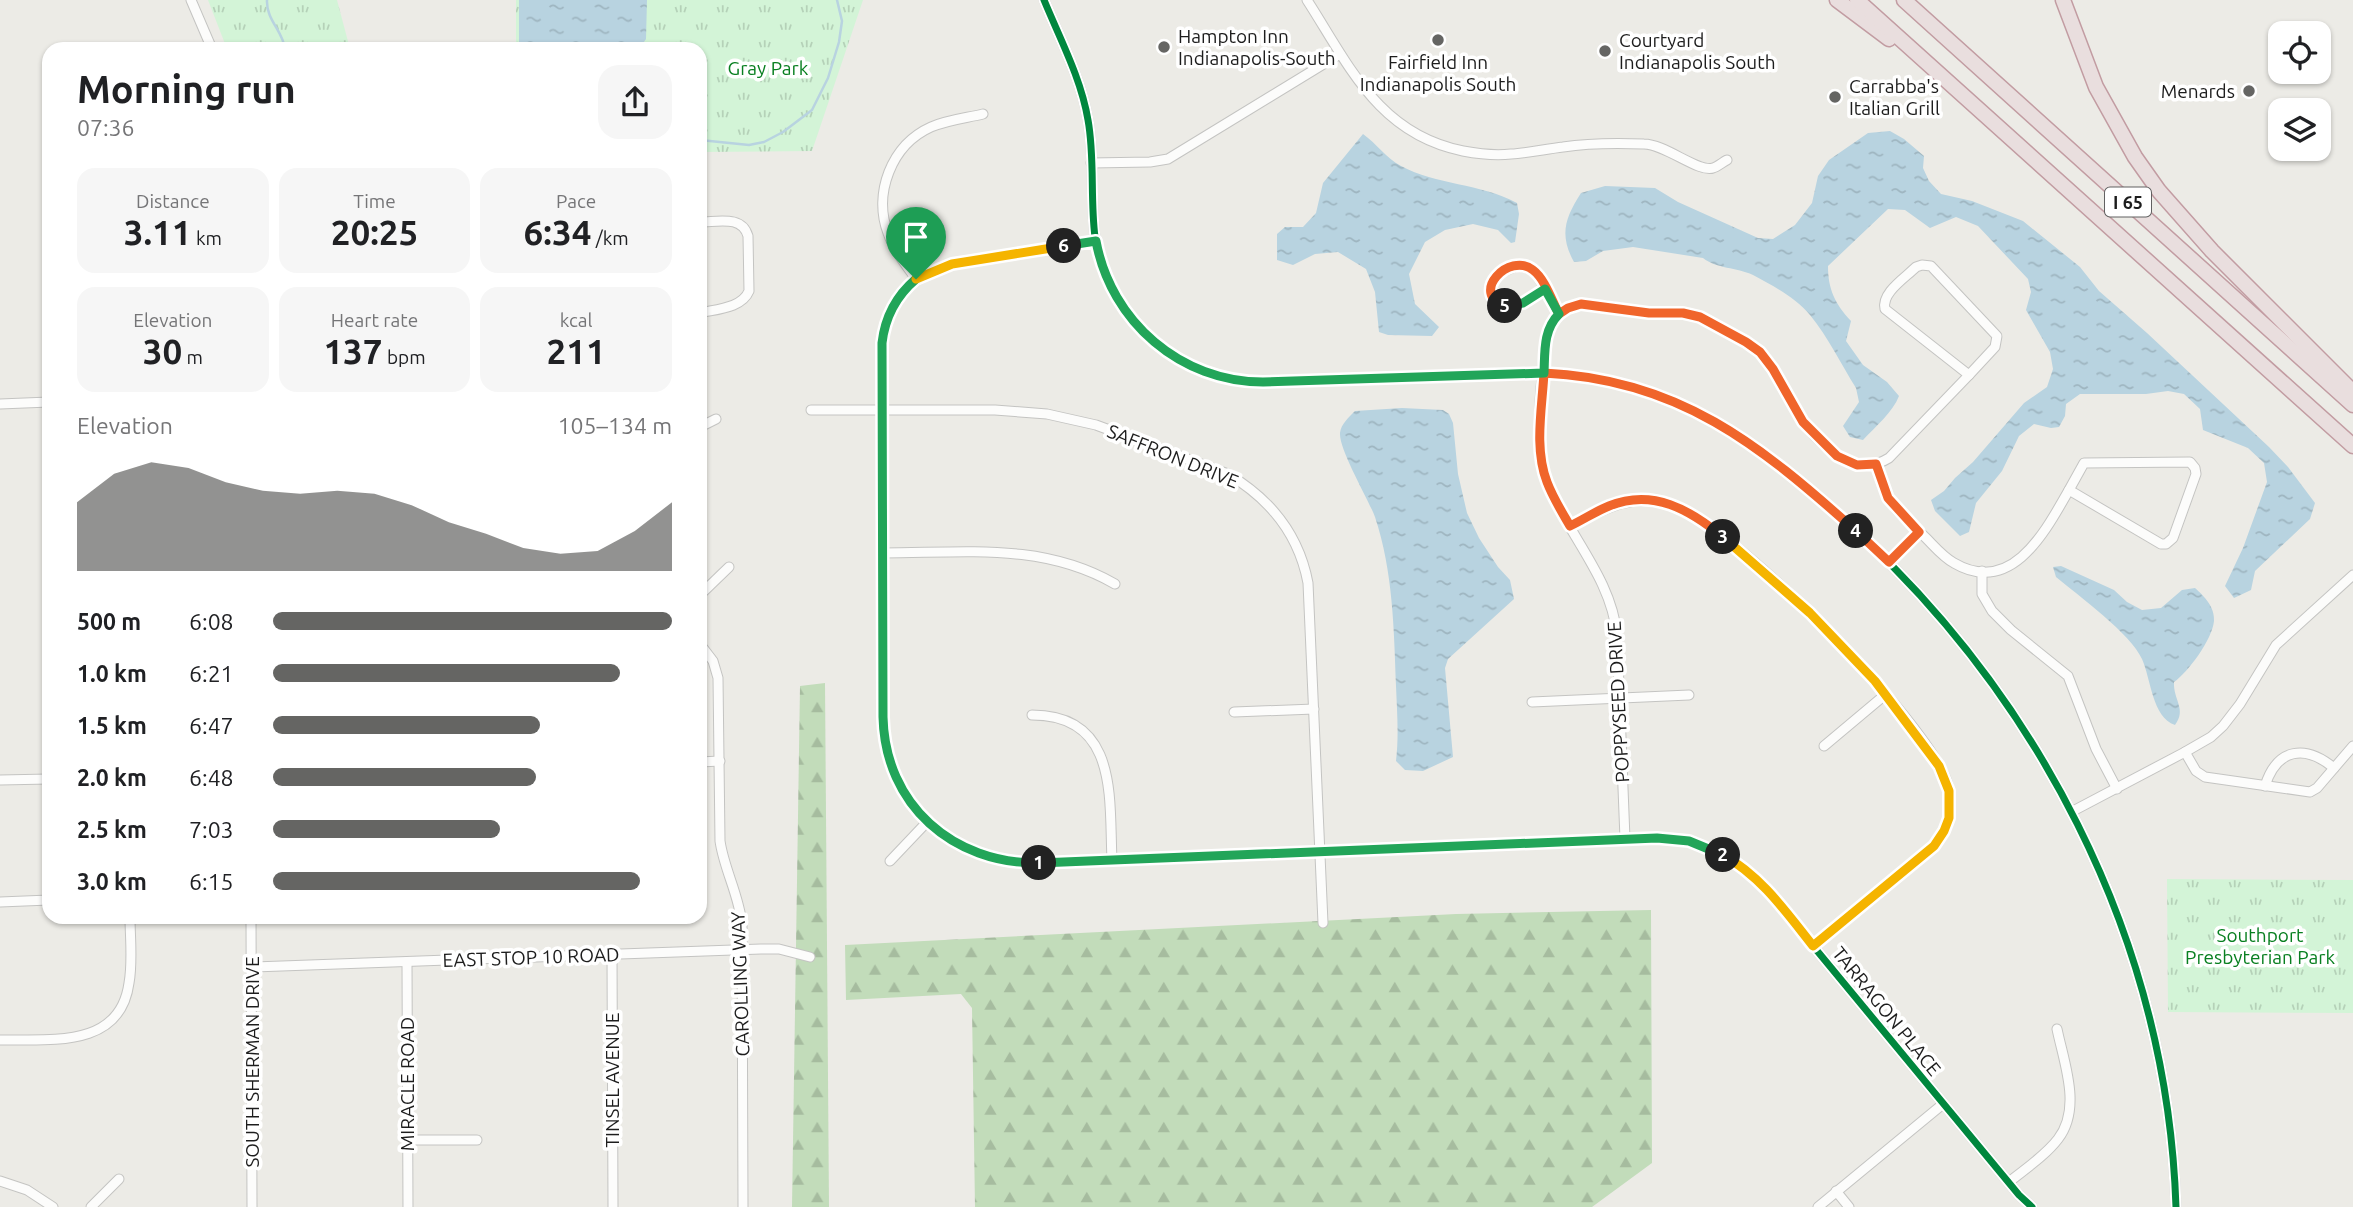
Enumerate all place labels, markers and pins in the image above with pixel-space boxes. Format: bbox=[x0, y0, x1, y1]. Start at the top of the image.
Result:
place label: Hampton Inn Indianapolis-South bbox=[1178, 25, 1336, 69]
place label: Courtyard Indianapolis South bbox=[1619, 29, 1776, 73]
marker: Fairfield Inn Indianapolis South bbox=[1430, 32, 1446, 48]
marker: Hampton Inn Indianapolis-South bbox=[1156, 39, 1172, 55]
marker: Courtyard Indianapolis South bbox=[1597, 43, 1613, 59]
place label: Fairfield Inn Indianapolis South bbox=[1360, 51, 1516, 95]
place label: Carrabba's Italian Grill bbox=[1849, 75, 1940, 119]
place label: Menards bbox=[2161, 80, 2235, 102]
marker: Menards bbox=[2241, 83, 2257, 99]
marker: Carrabba's Italian Grill bbox=[1827, 89, 1843, 105]
pin bbox=[886, 207, 946, 279]
pin: 6 bbox=[1046, 229, 1082, 264]
pin: 5 bbox=[1488, 288, 1522, 324]
pin: 4 bbox=[1839, 514, 1874, 548]
pin: 3 bbox=[1706, 520, 1740, 554]
pin: 2 bbox=[1706, 838, 1740, 872]
pin: 1 bbox=[1021, 846, 1056, 880]

